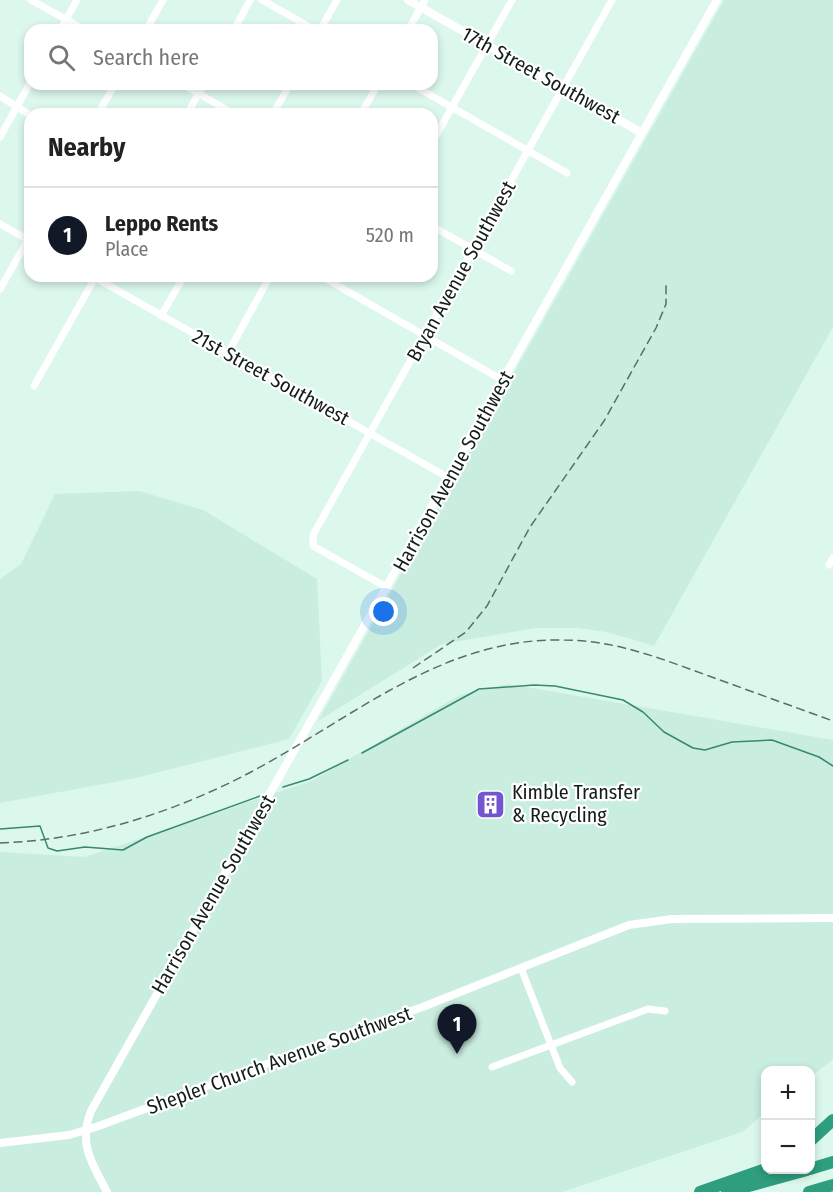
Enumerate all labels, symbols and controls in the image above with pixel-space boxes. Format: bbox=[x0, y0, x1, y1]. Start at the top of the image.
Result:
street label: 17th Street Southwest bbox=[458, 21, 625, 129]
search box bbox=[24, 24, 438, 90]
icon: search bbox=[45, 41, 78, 74]
text: Search here bbox=[93, 44, 199, 71]
text: Nearby bbox=[48, 132, 125, 163]
street label: Bryan Avenue Southwest bbox=[401, 176, 521, 365]
text: Leppo Rents bbox=[105, 210, 218, 237]
text: 1 bbox=[63, 223, 72, 247]
text: 520 m bbox=[366, 223, 414, 247]
text: Place bbox=[105, 237, 148, 261]
street label: 21st Street Southwest bbox=[188, 324, 354, 430]
street label: Harrison Avenue Southwest bbox=[388, 366, 519, 576]
your location bbox=[369, 597, 398, 626]
place label: Kimble Transfer & Recycling bbox=[512, 780, 640, 827]
building icon: Kimble Transfer & Recycling bbox=[475, 788, 507, 820]
street label: Harrison Avenue Southwest bbox=[146, 790, 280, 998]
street label: Shepler Church Avenue Southwest bbox=[143, 1001, 415, 1119]
pin: 1 bbox=[438, 1004, 476, 1054]
map controls bbox=[761, 1066, 815, 1174]
button: + bbox=[761, 1066, 815, 1120]
button: − bbox=[761, 1120, 815, 1174]

